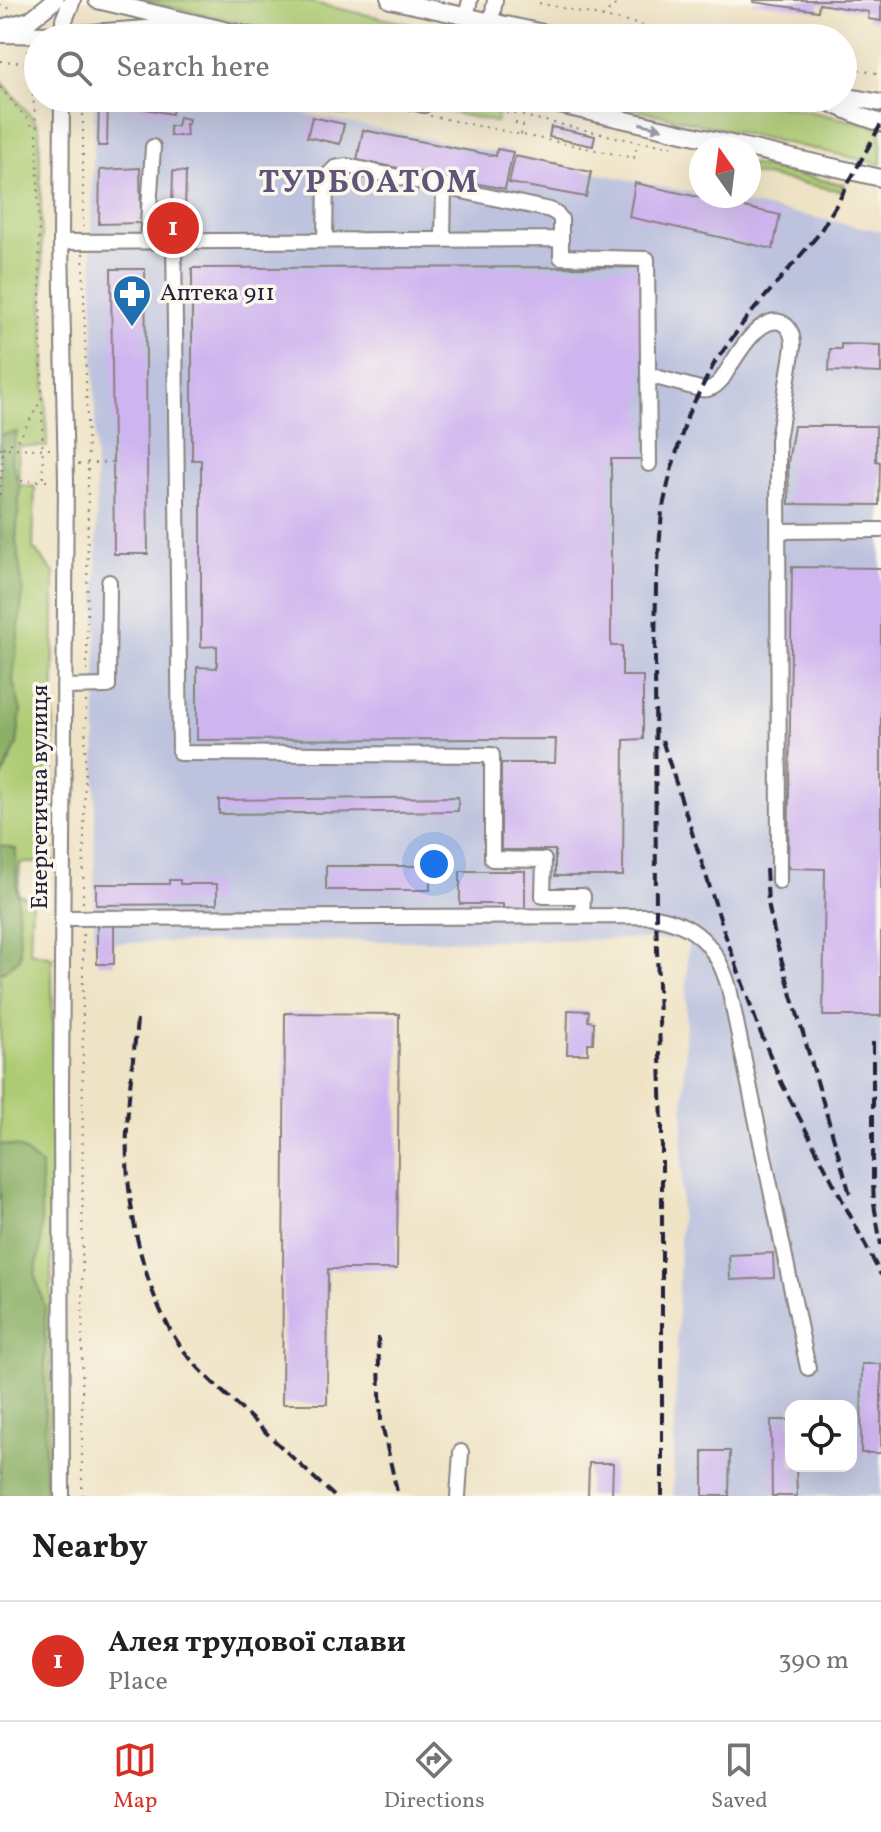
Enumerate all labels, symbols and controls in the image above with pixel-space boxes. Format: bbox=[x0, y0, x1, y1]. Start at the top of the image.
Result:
search box bbox=[24, 24, 857, 112]
icon: search bbox=[52, 46, 96, 90]
text: Search here bbox=[116, 47, 270, 89]
one-way arrow bbox=[639, 120, 664, 133]
north arrow bbox=[689, 136, 761, 208]
district label: ТУРБОАТОМ bbox=[259, 162, 479, 206]
pin: 1 bbox=[147, 198, 199, 258]
pharmacy icon: Аптека 911 bbox=[111, 273, 153, 328]
place label: Аптека 911 bbox=[160, 277, 275, 311]
street label: Енергетична вулиця bbox=[24, 684, 58, 910]
your location bbox=[414, 844, 454, 884]
map controls bbox=[785, 1400, 857, 1472]
button: locate bbox=[785, 1400, 857, 1472]
text: Nearby bbox=[32, 1525, 148, 1572]
text: Алея трудової слави bbox=[108, 1622, 406, 1664]
text: 1 bbox=[53, 1643, 63, 1679]
text: 390 m bbox=[778, 1643, 849, 1679]
text: Place bbox=[108, 1664, 168, 1700]
tab: Map bbox=[113, 1738, 157, 1817]
tab: Directions bbox=[384, 1738, 485, 1817]
tab: Saved bbox=[711, 1738, 768, 1817]

